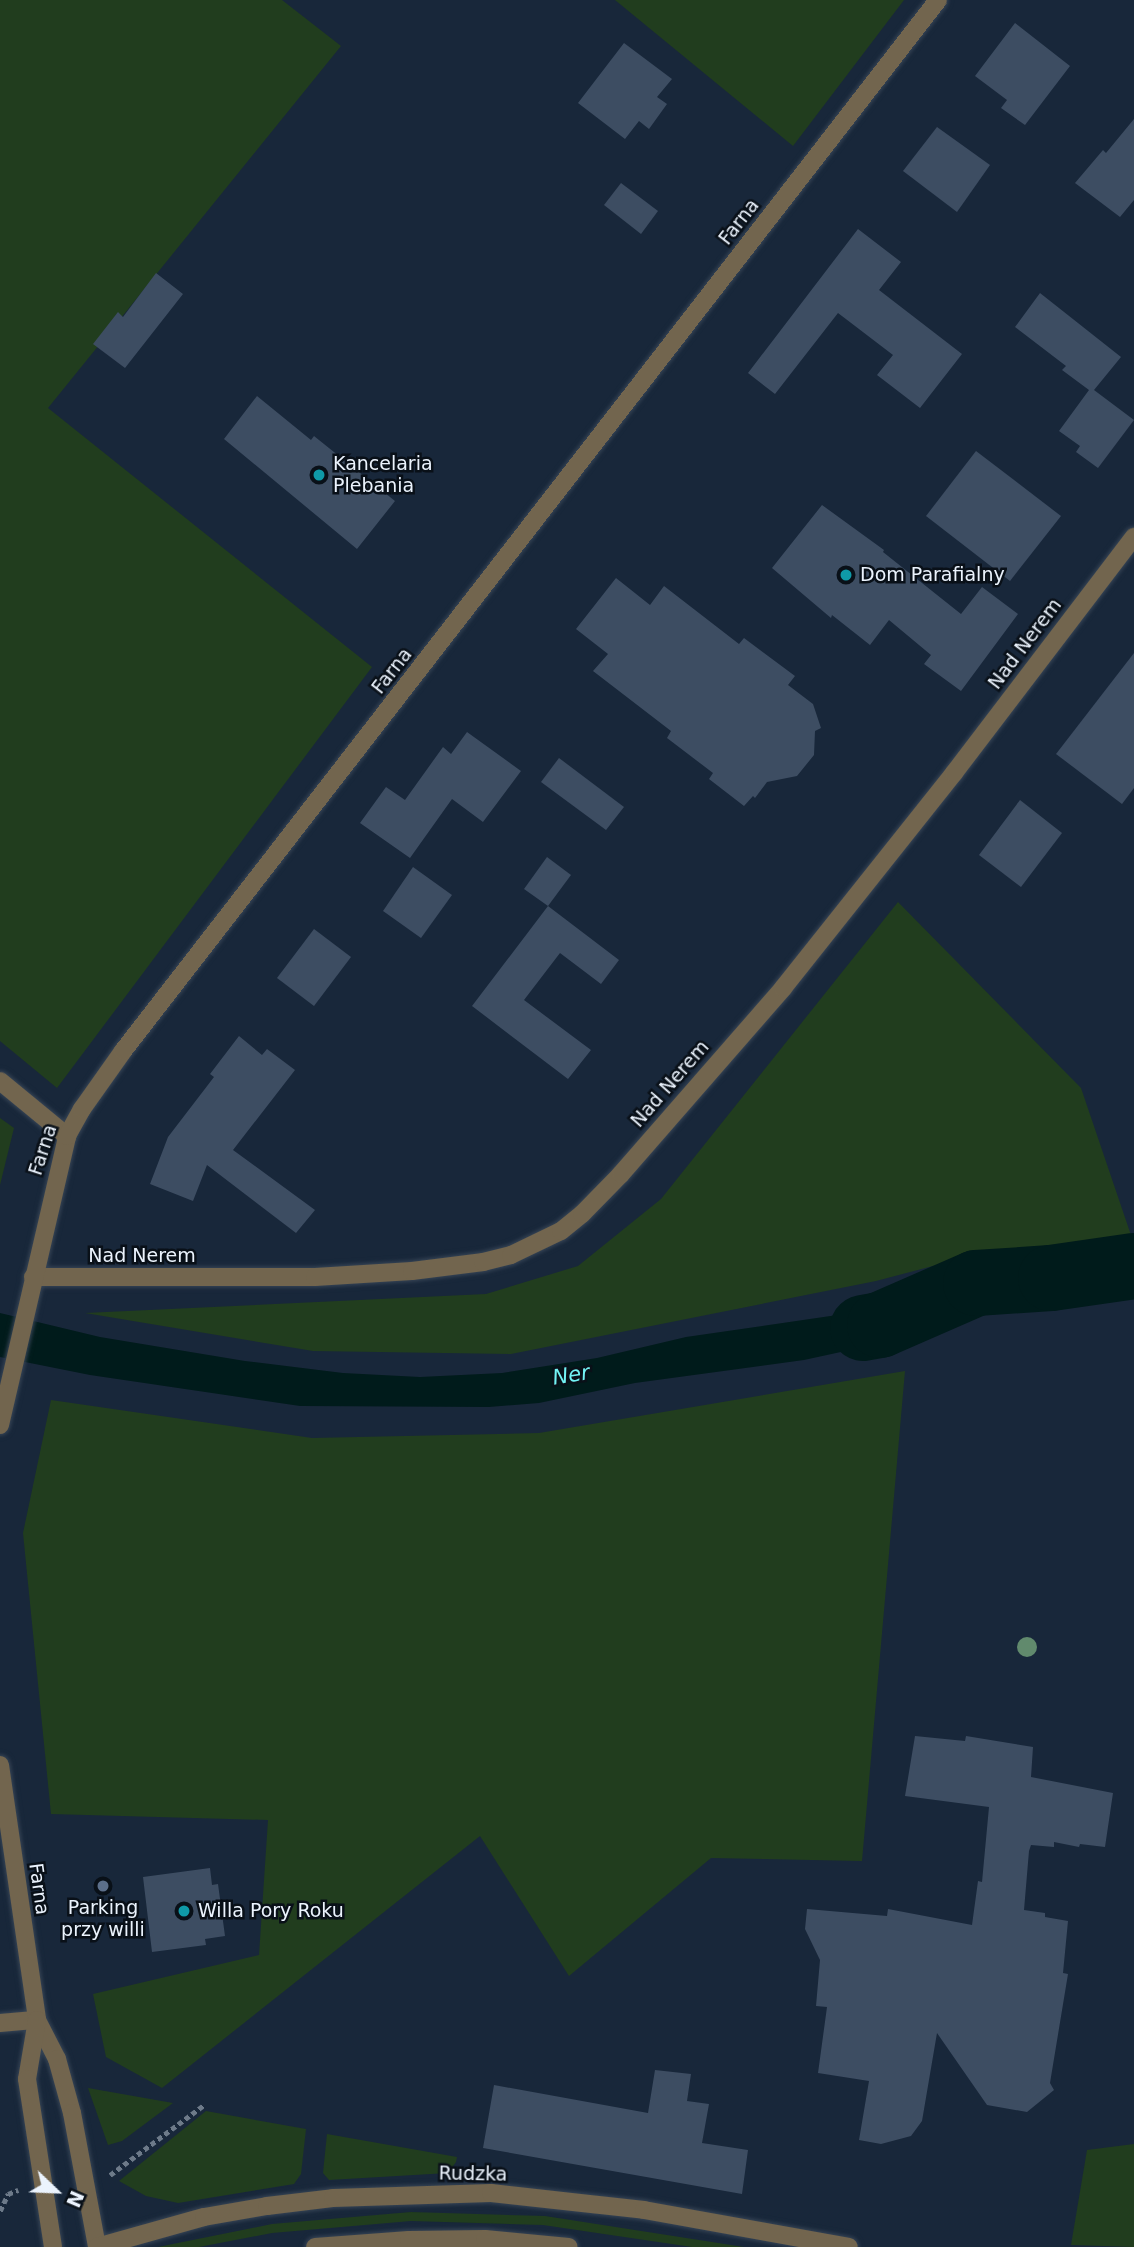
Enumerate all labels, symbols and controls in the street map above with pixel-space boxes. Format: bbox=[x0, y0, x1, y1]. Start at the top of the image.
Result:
street label: Farna bbox=[714, 194, 764, 250]
place label: Kancelaria Plebania bbox=[333, 453, 433, 497]
marker: Kancelaria Plebania bbox=[311, 467, 327, 483]
place label: Dom Parafialny bbox=[860, 564, 1005, 586]
marker: Dom Parafialny bbox=[838, 567, 854, 583]
street label: Nad Nerem bbox=[984, 594, 1066, 694]
street label: Farna bbox=[367, 643, 417, 699]
street label: Nad Nerem bbox=[626, 1036, 714, 1132]
street label: Farna bbox=[24, 1122, 62, 1178]
street label: Nad Nerem bbox=[88, 1245, 196, 1267]
water label: Ner bbox=[551, 1360, 591, 1390]
street label: Farna bbox=[24, 1862, 54, 1916]
marker: Parking przy willi bbox=[95, 1878, 111, 1894]
place label: Parking przy willi bbox=[61, 1897, 145, 1941]
place label: Willa Pory Roku bbox=[198, 1900, 344, 1922]
marker: Willa Pory Roku bbox=[176, 1903, 192, 1919]
north arrow bbox=[21, 2156, 91, 2226]
street label: Rudzka bbox=[438, 2162, 508, 2186]
text: N bbox=[62, 2188, 89, 2211]

